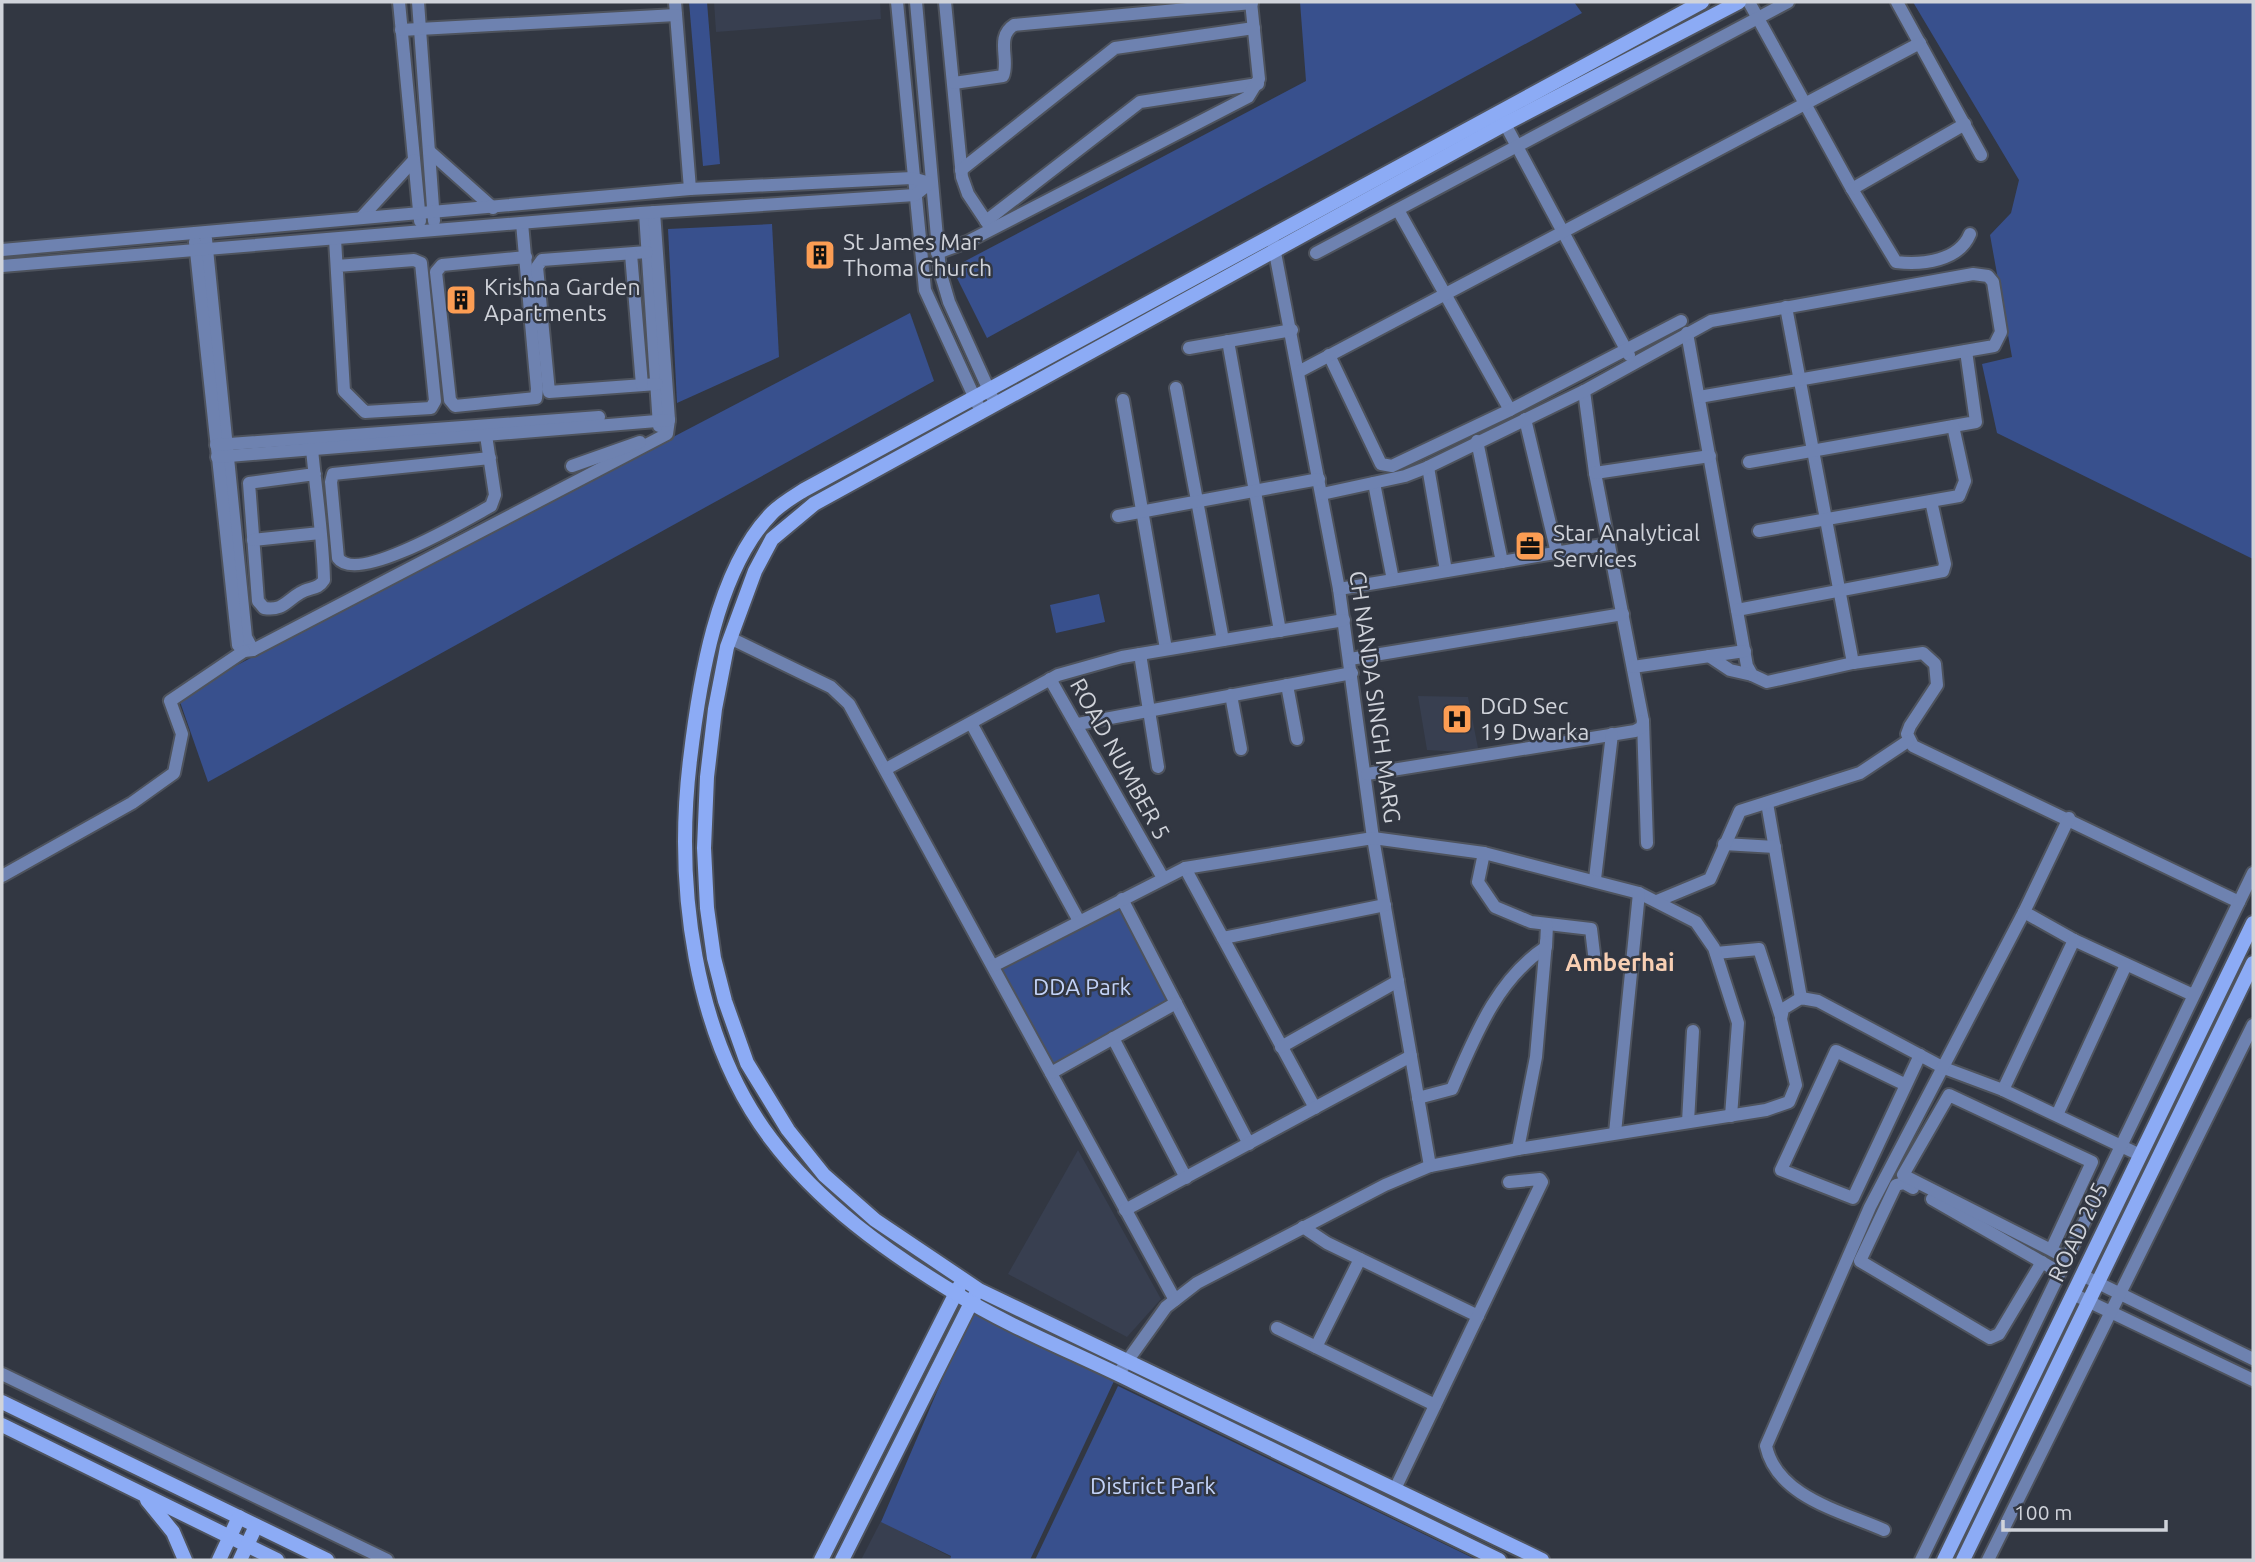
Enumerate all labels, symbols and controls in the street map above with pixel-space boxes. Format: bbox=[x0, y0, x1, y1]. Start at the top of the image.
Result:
place label: St James Mar Thoma Church bbox=[843, 229, 992, 280]
building icon: St James Mar Thoma Church bbox=[803, 238, 837, 272]
place label: Krishna Garden Apartments bbox=[484, 274, 641, 325]
building icon: Krishna Garden Apartments bbox=[444, 283, 478, 317]
place label: Star Analytical Services bbox=[1553, 520, 1700, 571]
office icon: Star Analytical Services bbox=[1513, 529, 1547, 563]
street label: CH NANDA SINGH MARG bbox=[1345, 569, 1406, 825]
street label: ROAD NUMBER 5 bbox=[1066, 674, 1175, 844]
place label: DGD Sec 19 Dwarka bbox=[1480, 693, 1589, 744]
hospital icon: DGD Sec 19 Dwarka bbox=[1440, 702, 1474, 736]
district label: Amberhai bbox=[1565, 949, 1675, 976]
park label: DDA Park bbox=[1033, 974, 1131, 999]
street label: ROAD 205 bbox=[2043, 1178, 2112, 1285]
park label: District Park bbox=[1090, 1473, 1216, 1498]
scale bar bbox=[2003, 1488, 2166, 1532]
text: 100 m bbox=[2014, 1500, 2072, 1524]

